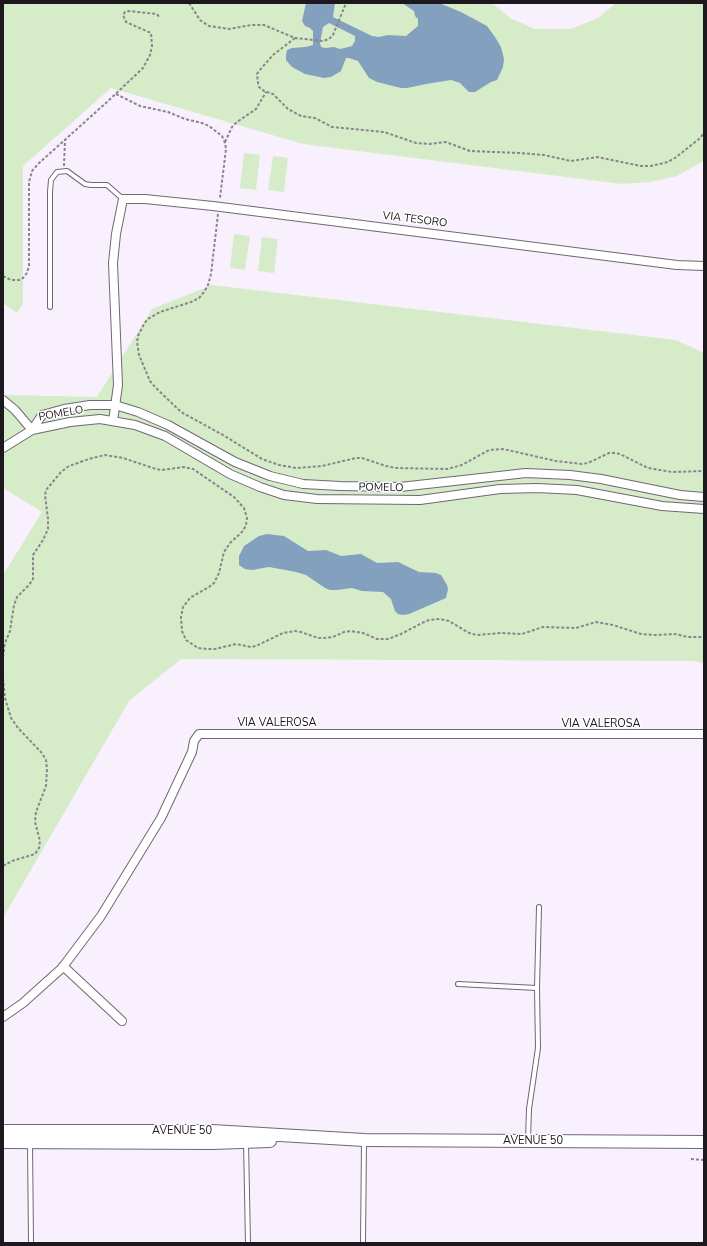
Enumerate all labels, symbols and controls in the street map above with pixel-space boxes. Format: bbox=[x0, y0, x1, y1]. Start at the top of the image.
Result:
street label: VIA TESORO bbox=[382, 209, 448, 231]
street label: POMELO bbox=[38, 404, 84, 424]
street label: POMELO bbox=[358, 481, 404, 495]
street label: VIA VALEROSA bbox=[237, 716, 317, 730]
street label: VIA VALEROSA bbox=[561, 717, 641, 731]
street label: AVENUE 50 bbox=[152, 1124, 212, 1138]
street label: AVENUE 50 bbox=[503, 1134, 563, 1148]

